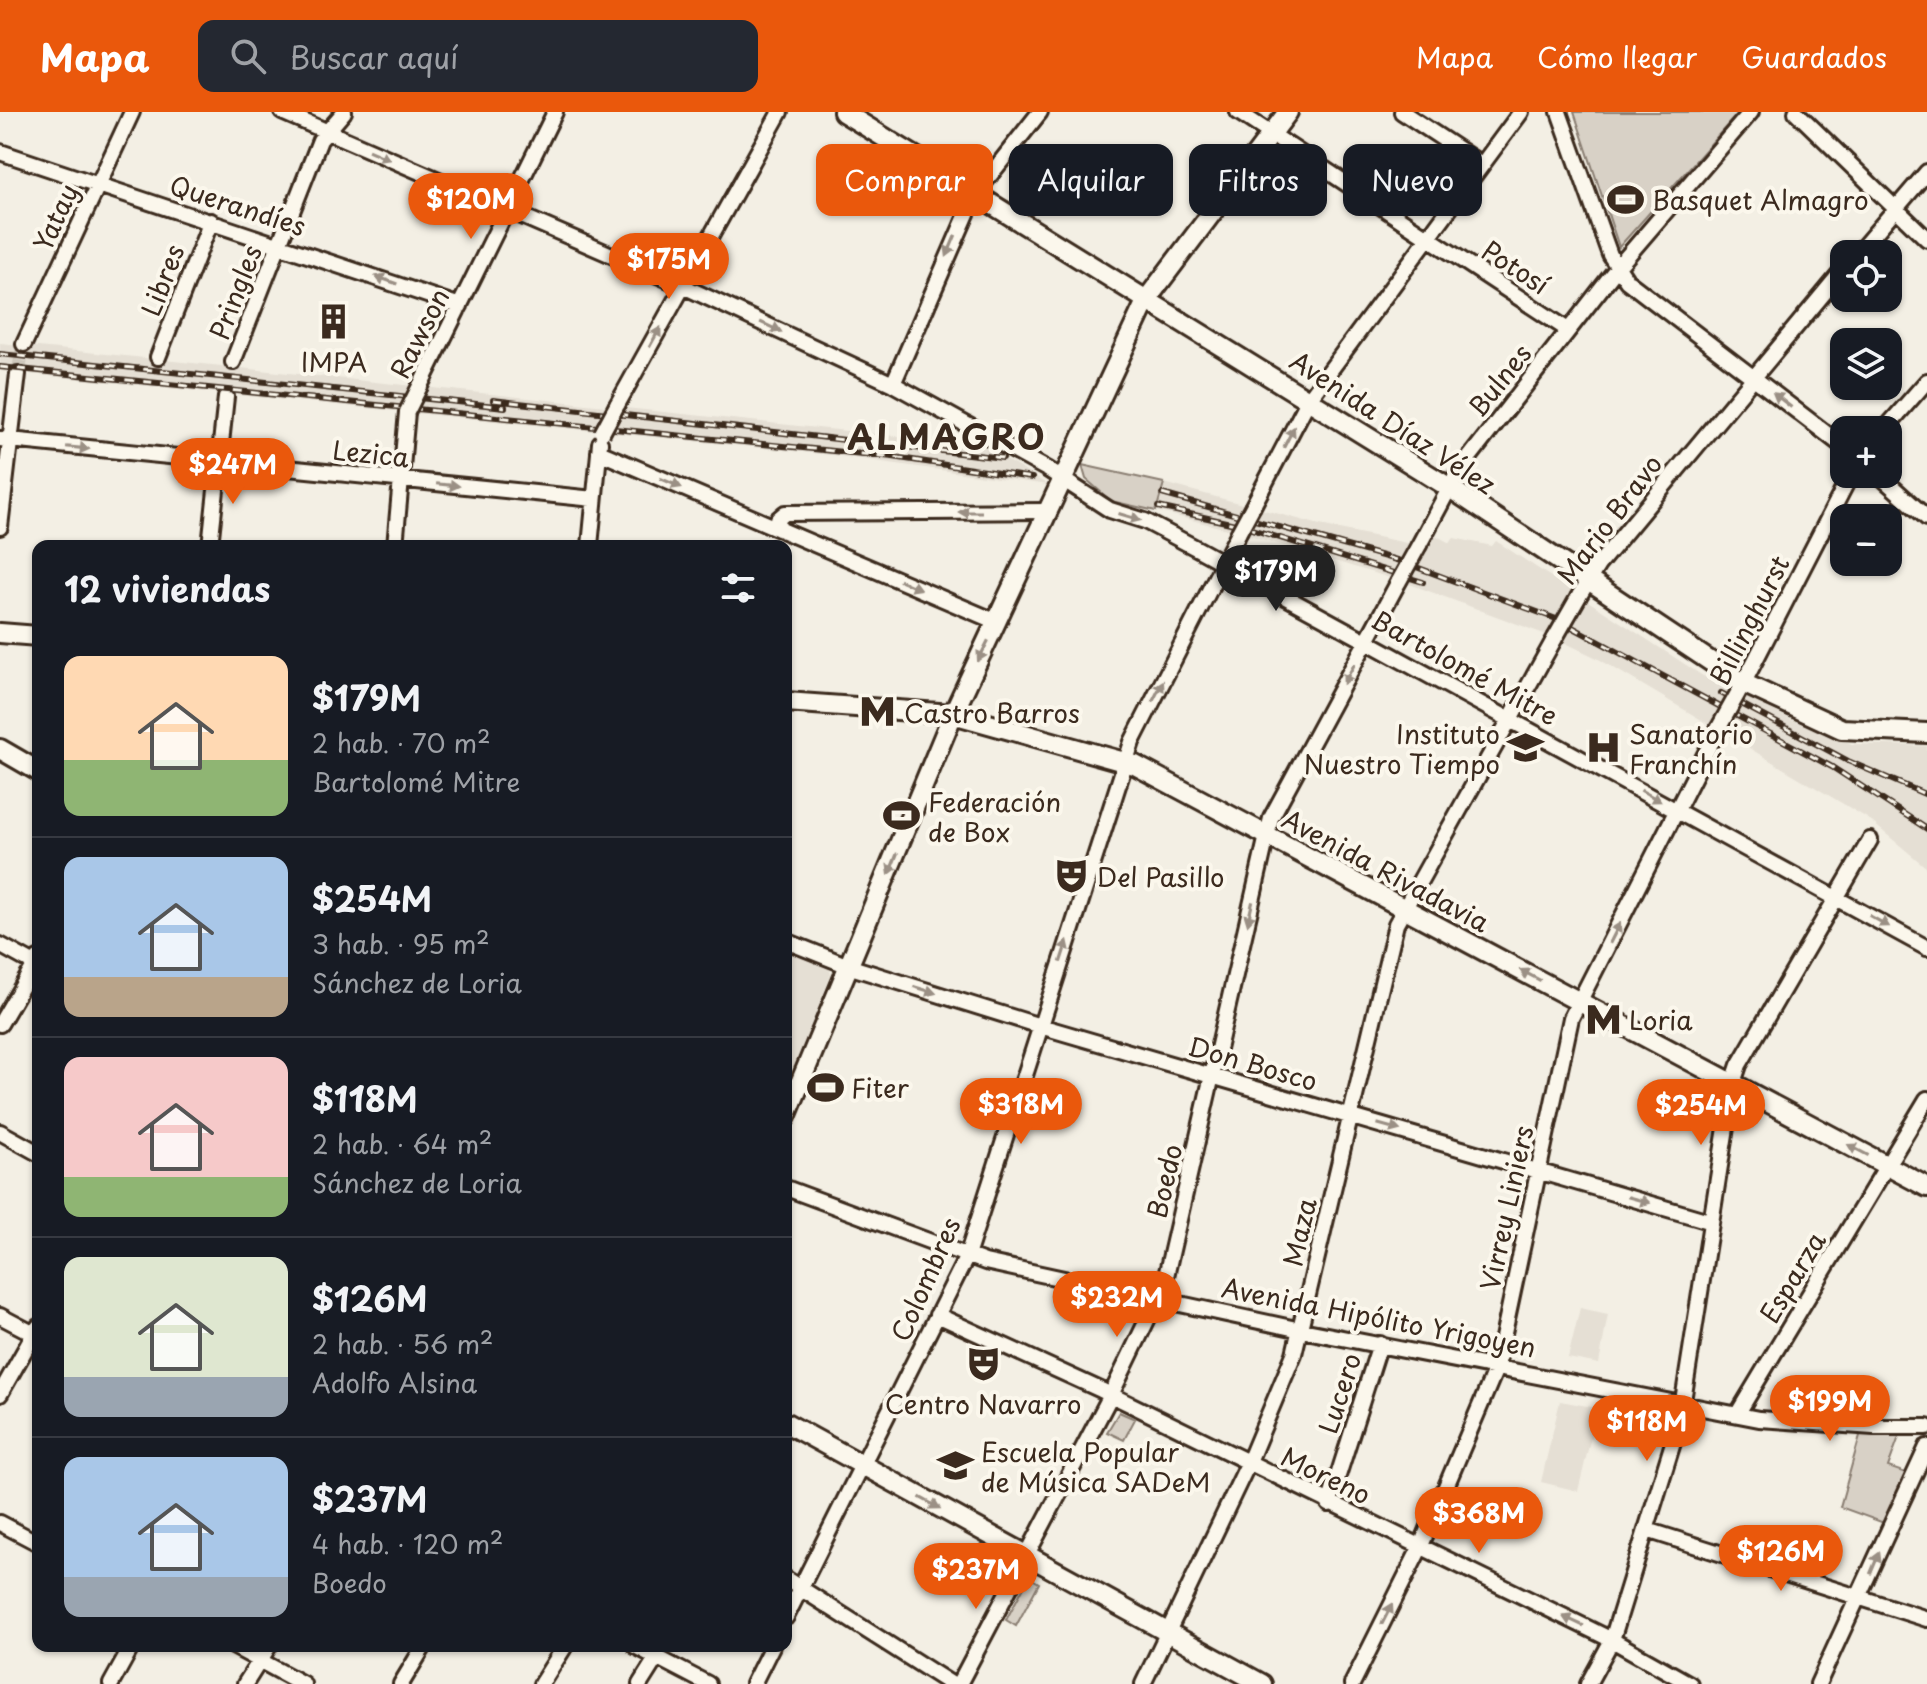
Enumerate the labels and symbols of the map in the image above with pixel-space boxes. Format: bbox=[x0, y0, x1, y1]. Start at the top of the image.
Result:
one-way arrow bbox=[367, 148, 391, 161]
street label: Querandíes bbox=[165, 165, 311, 245]
pin: $120M bbox=[415, 173, 527, 241]
street label: Yatay bbox=[22, 177, 88, 257]
sports icon: Basquet Almagro bbox=[1607, 180, 1645, 218]
place label: Basquet Almagro bbox=[1652, 180, 1869, 219]
street label: Potosí bbox=[1475, 231, 1558, 303]
pin: $175M bbox=[613, 233, 725, 301]
one-way arrow bbox=[945, 234, 958, 258]
street label: Libres bbox=[131, 239, 193, 321]
street label: Pringles bbox=[199, 239, 271, 345]
one-way arrow bbox=[374, 274, 398, 286]
street label: Rawson bbox=[380, 281, 458, 385]
building icon: IMPA bbox=[315, 303, 353, 341]
one-way arrow bbox=[759, 320, 783, 334]
one-way arrow bbox=[648, 326, 662, 348]
street label: Bulnes bbox=[1458, 335, 1540, 425]
street label: Avenida Díaz Vélez bbox=[1282, 341, 1504, 503]
place label: IMPA bbox=[301, 342, 367, 381]
one-way arrow bbox=[1772, 392, 1792, 408]
district label: ALMAGRO bbox=[847, 410, 1047, 462]
one-way arrow bbox=[1282, 426, 1296, 449]
street label: Lezica bbox=[331, 430, 412, 476]
pin: $247M bbox=[177, 438, 289, 506]
one-way arrow bbox=[65, 441, 90, 454]
street label: Mario Bravo bbox=[1547, 446, 1671, 592]
one-way arrow bbox=[659, 476, 683, 489]
one-way arrow bbox=[436, 478, 461, 491]
one-way arrow bbox=[957, 506, 982, 518]
one-way arrow bbox=[1118, 511, 1142, 524]
pin: $179M bbox=[1220, 545, 1332, 613]
street label: Billinghurst bbox=[1700, 548, 1798, 692]
one-way arrow bbox=[898, 579, 922, 592]
street label: Bartolomé Mitre bbox=[1365, 599, 1565, 735]
one-way arrow bbox=[976, 639, 990, 662]
one-way arrow bbox=[1343, 663, 1357, 685]
one-way arrow bbox=[1151, 680, 1164, 703]
metro station icon: Castro Barros bbox=[859, 693, 897, 731]
place label: Castro Barros bbox=[904, 693, 1080, 732]
place label: Instituto Nuestro Tiempo bbox=[1304, 714, 1500, 783]
place label: Sanatorio Franchín bbox=[1629, 714, 1753, 783]
school or university icon: Instituto Nuestro Tiempo bbox=[1507, 729, 1545, 767]
hospital icon: Sanatorio Franchín bbox=[1584, 729, 1622, 767]
place label: Federación de Box bbox=[928, 782, 1061, 851]
one-way arrow bbox=[1640, 790, 1663, 803]
sports icon: Federación de Box bbox=[883, 797, 921, 835]
street label: Avenida Rivadavia bbox=[1276, 799, 1497, 941]
one-way arrow bbox=[886, 853, 899, 877]
theatre icon: Del Pasillo bbox=[1052, 857, 1090, 895]
place label: Del Pasillo bbox=[1097, 857, 1225, 896]
one-way arrow bbox=[1243, 900, 1256, 925]
one-way arrow bbox=[1868, 915, 1891, 928]
one-way arrow bbox=[1608, 921, 1621, 944]
one-way arrow bbox=[1058, 939, 1070, 963]
one-way arrow bbox=[1518, 969, 1541, 982]
one-way arrow bbox=[913, 984, 937, 997]
metro station icon: Loria bbox=[1584, 1000, 1622, 1038]
place label: Loria bbox=[1629, 1000, 1693, 1039]
street label: Don Bosco bbox=[1184, 1026, 1322, 1100]
sports icon: Fiter bbox=[806, 1068, 844, 1106]
place label: Fiter bbox=[851, 1068, 910, 1107]
pin: $318M bbox=[965, 1078, 1077, 1146]
pin: $254M bbox=[1645, 1079, 1757, 1147]
one-way arrow bbox=[1378, 1121, 1402, 1134]
street label: Virrey Liniers bbox=[1470, 1122, 1542, 1294]
street label: Boedo bbox=[1137, 1140, 1191, 1222]
one-way arrow bbox=[1847, 1143, 1870, 1156]
street label: Maza bbox=[1272, 1193, 1326, 1270]
one-way arrow bbox=[1626, 1195, 1651, 1207]
street label: Colombres bbox=[880, 1211, 970, 1347]
street label: Esparza bbox=[1749, 1223, 1835, 1330]
street label: Avenida Hipólito Yrigoyen bbox=[1219, 1267, 1539, 1367]
pin: $232M bbox=[1061, 1271, 1173, 1339]
theatre icon: Centro Navarro bbox=[964, 1345, 1002, 1383]
street label: Lucero bbox=[1308, 1348, 1370, 1438]
pin: $199M bbox=[1774, 1375, 1886, 1443]
place label: Centro Navarro bbox=[885, 1384, 1081, 1423]
pin: $118M bbox=[1591, 1395, 1703, 1463]
place label: Escuela Popular de Música SADeM bbox=[981, 1432, 1210, 1501]
street label: Moreno bbox=[1274, 1436, 1378, 1514]
school or university icon: Escuela Popular de Música SADeM bbox=[936, 1447, 974, 1485]
pin: $368M bbox=[1423, 1487, 1535, 1555]
one-way arrow bbox=[918, 1497, 941, 1510]
pin: $126M bbox=[1725, 1525, 1837, 1593]
pin: $237M bbox=[920, 1543, 1032, 1611]
one-way arrow bbox=[1869, 1551, 1882, 1575]
one-way arrow bbox=[1380, 1603, 1394, 1626]
one-way arrow bbox=[1561, 1614, 1584, 1628]

